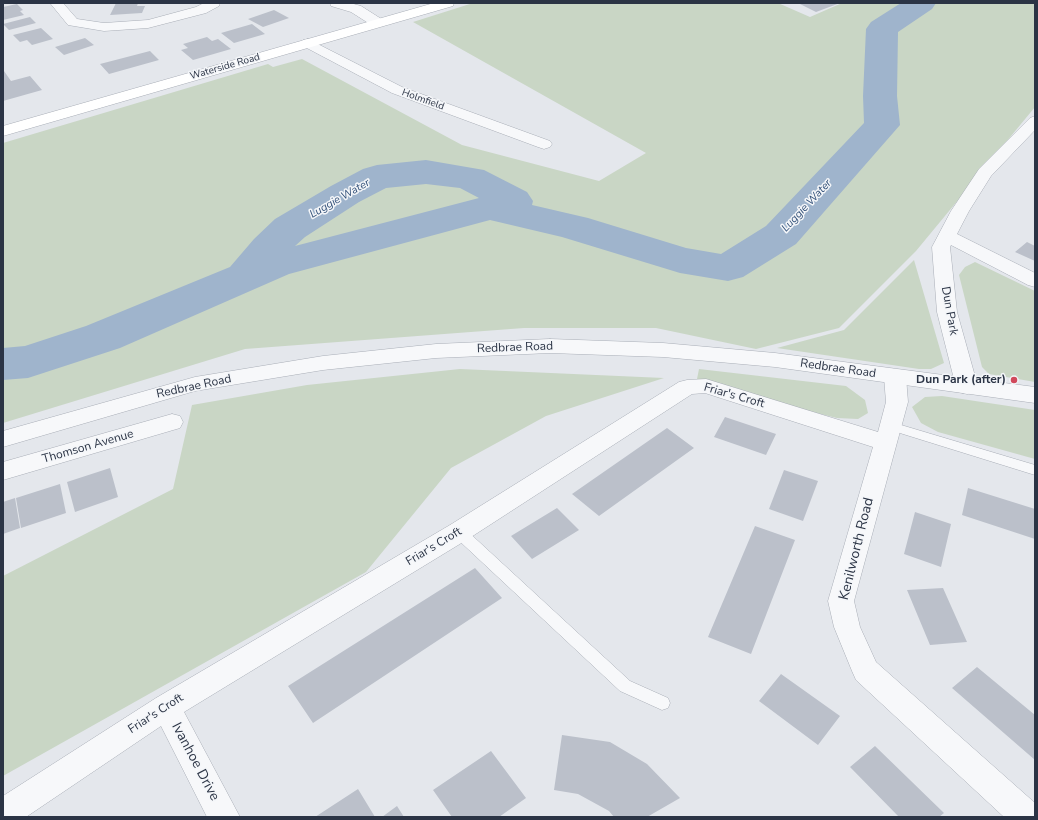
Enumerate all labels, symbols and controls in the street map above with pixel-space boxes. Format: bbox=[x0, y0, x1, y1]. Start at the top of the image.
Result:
street label: Waterside Road bbox=[189, 51, 261, 83]
street label: Holmfield bbox=[400, 87, 446, 113]
water label: Luggie Water bbox=[308, 177, 372, 221]
water label: Luggie Water bbox=[779, 177, 835, 235]
street label: Dun Park bbox=[938, 285, 960, 337]
street label: Redbrae Road bbox=[477, 339, 553, 357]
street label: Redbrae Road bbox=[799, 357, 877, 381]
street label: Redbrae Road bbox=[155, 372, 233, 402]
place label: Dun Park (after) bbox=[916, 373, 1006, 387]
marker: Dun Park (after) bbox=[1009, 375, 1019, 385]
street label: Friar's Croft bbox=[702, 380, 766, 412]
street label: Thomson Avenue bbox=[41, 427, 135, 467]
street label: Kenilworth Road bbox=[836, 496, 878, 602]
street label: Friar's Croft bbox=[403, 525, 465, 569]
street label: Friar's Croft bbox=[126, 691, 186, 737]
street label: Ivanhoe Drive bbox=[167, 720, 223, 804]

